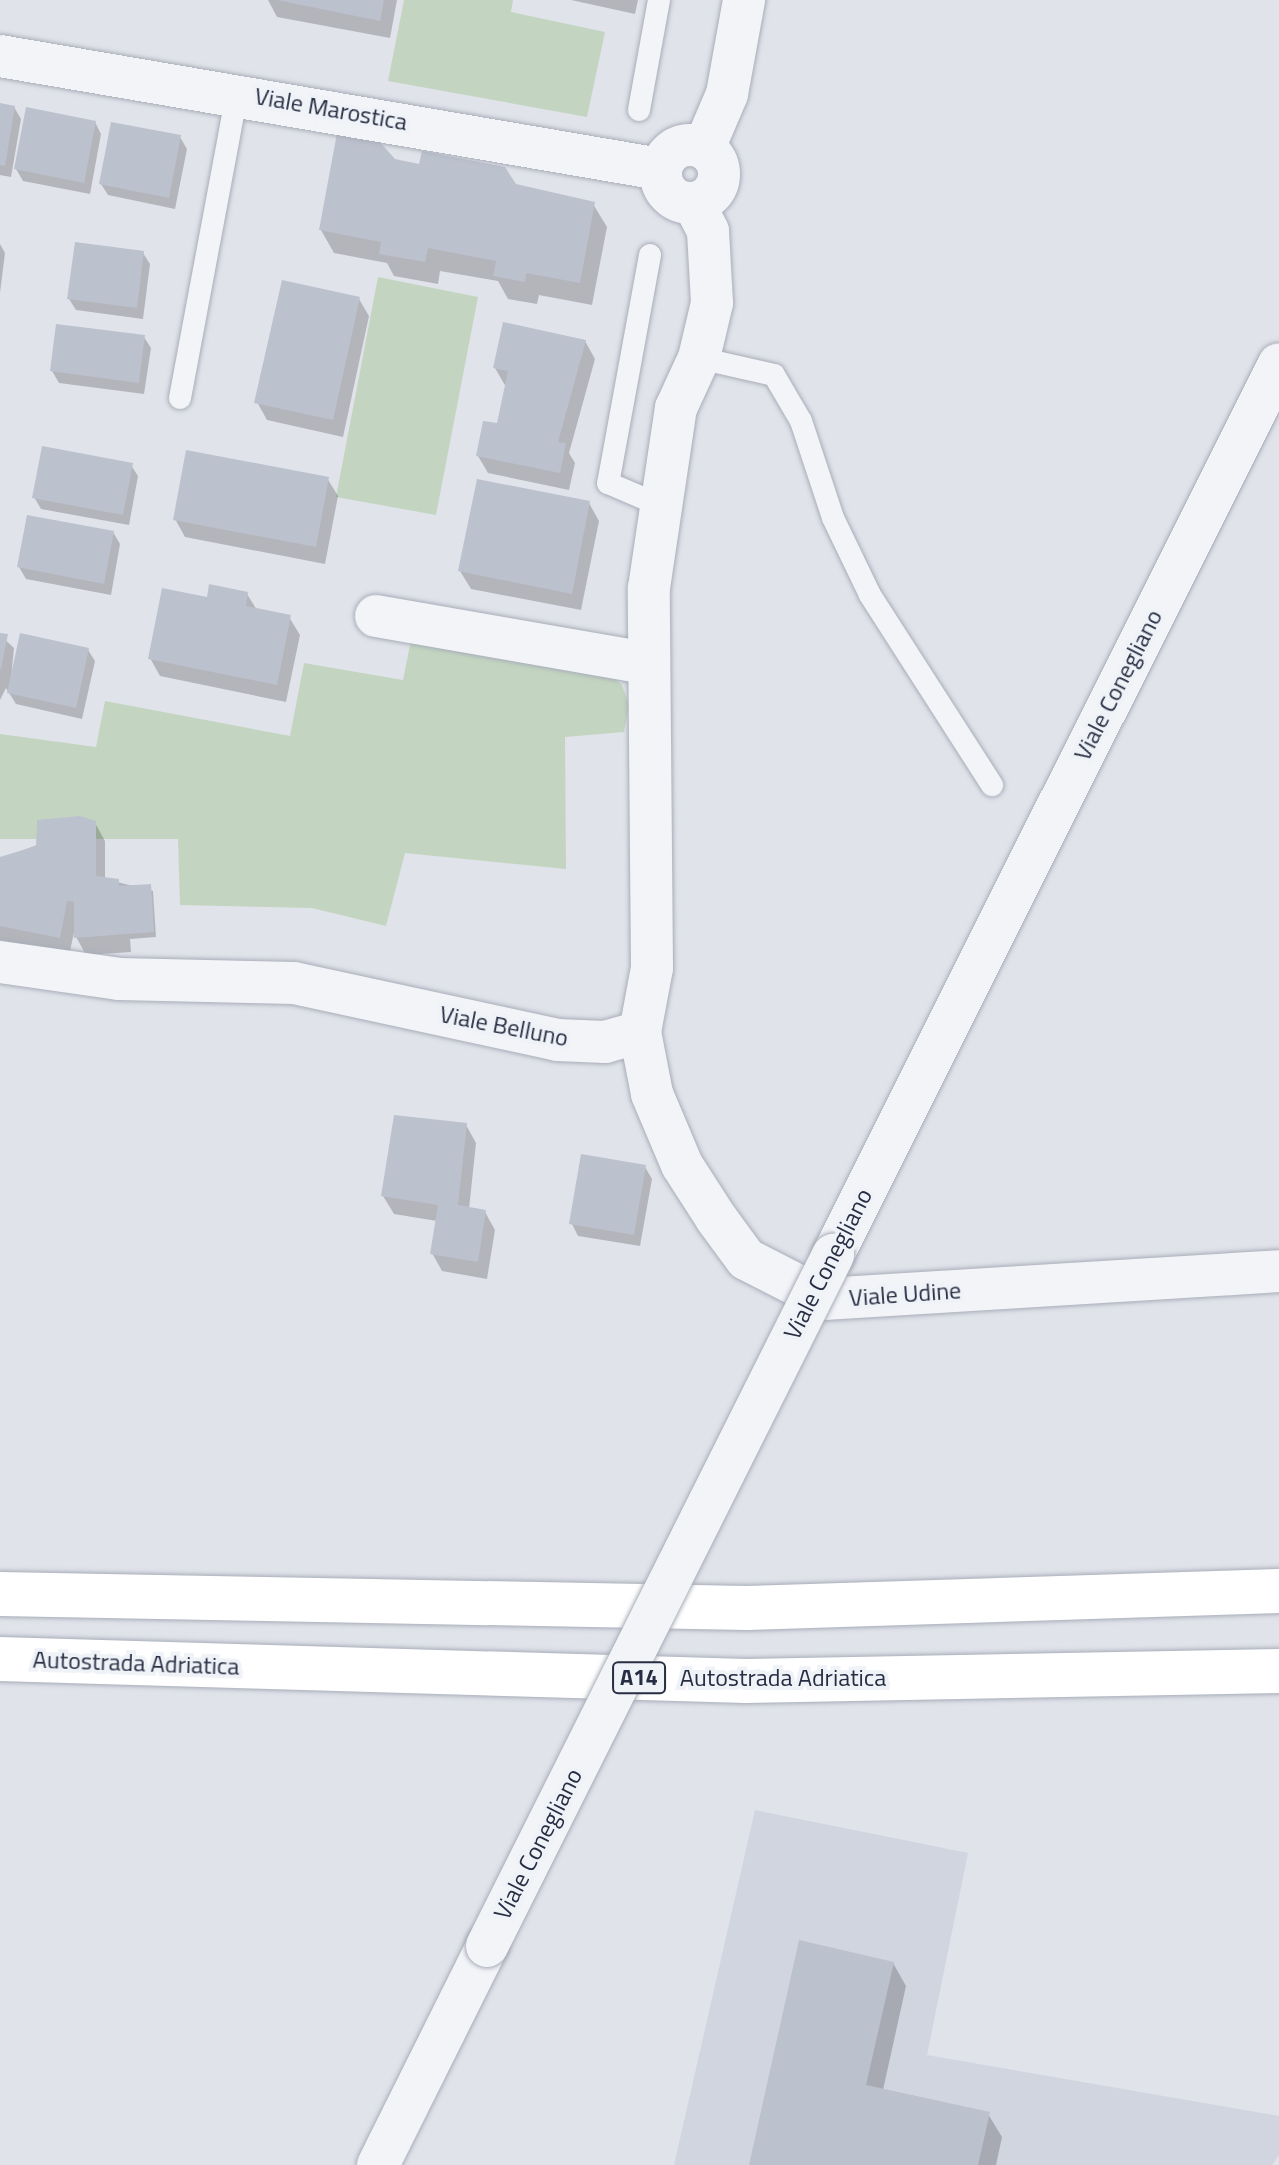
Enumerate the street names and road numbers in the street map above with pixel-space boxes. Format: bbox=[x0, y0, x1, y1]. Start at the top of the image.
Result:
street label: Viale Marostica bbox=[252, 81, 410, 137]
street label: Viale Conegliano bbox=[1068, 605, 1168, 765]
street label: Viale Belluno bbox=[437, 999, 571, 1053]
street label: Viale Conegliano bbox=[778, 1184, 878, 1344]
street label: Viale Udine bbox=[848, 1276, 962, 1312]
street label: Autostrada Adriatica bbox=[32, 1645, 240, 1681]
road number: A14 bbox=[611, 1660, 667, 1696]
street label: Autostrada Adriatica bbox=[680, 1664, 886, 1692]
street label: Viale Conegliano bbox=[488, 1764, 588, 1924]

